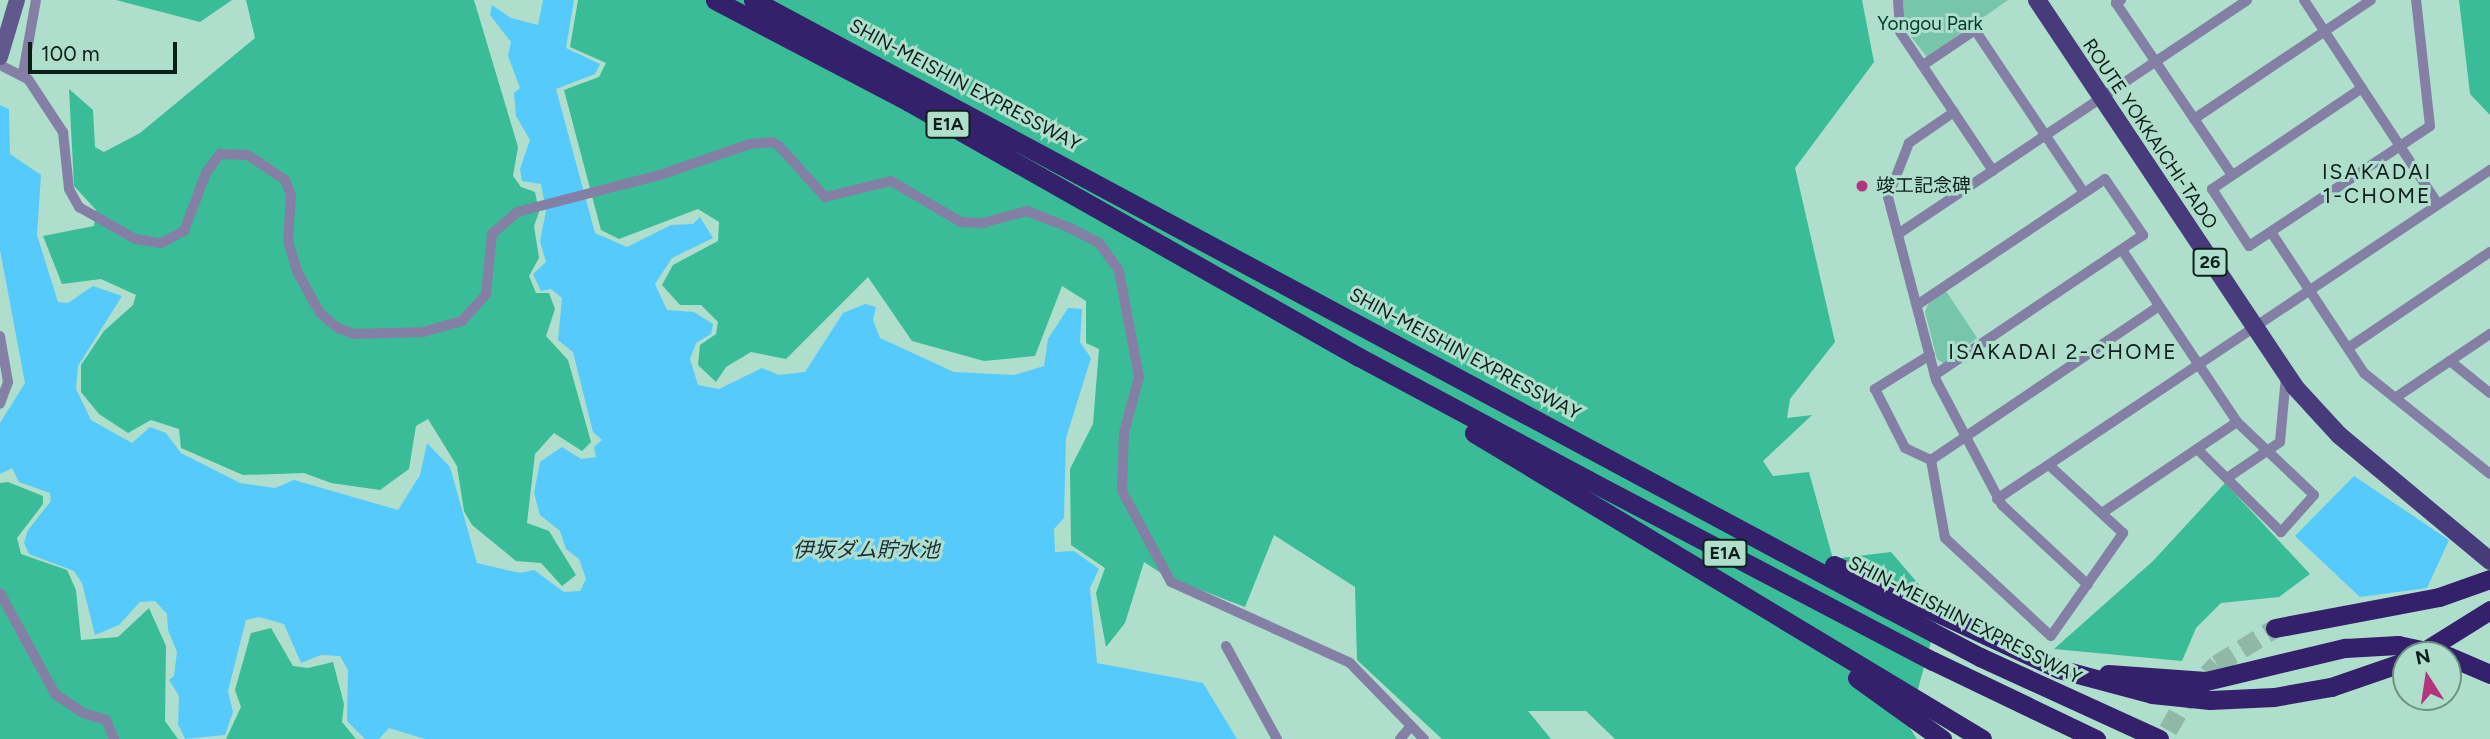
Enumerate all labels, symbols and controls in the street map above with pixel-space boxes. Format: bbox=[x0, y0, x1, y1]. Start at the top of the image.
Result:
park label: Yongou Park bbox=[1877, 13, 1983, 35]
street label: SHIN-MEISHIN EXPRESSWAY bbox=[845, 14, 1085, 156]
scale bar bbox=[32, 28, 180, 72]
street label: ROUTE YOKKAICHI-TADO bbox=[2078, 35, 2222, 233]
text: 100 m bbox=[41, 41, 100, 66]
road number: E1A bbox=[925, 110, 971, 139]
district label: ISAKADAI 1-CHOME bbox=[2323, 159, 2431, 209]
place label: 竣工記念碑 bbox=[1876, 175, 1971, 197]
marker: 竣工記念碑 bbox=[1854, 178, 1870, 194]
road number: 26 bbox=[2192, 248, 2228, 276]
street label: SHIN-MEISHIN EXPRESSWAY bbox=[1345, 283, 1585, 425]
district label: ISAKADAI 2-CHOME bbox=[1950, 339, 2176, 365]
water label: 伊坂ダム貯水池 bbox=[793, 537, 939, 563]
road number: E1A bbox=[1702, 538, 1748, 568]
street label: SHIN-MEISHIN EXPRESSWAY bbox=[1845, 551, 2085, 689]
north arrow bbox=[2392, 641, 2462, 711]
text: N bbox=[2413, 644, 2433, 670]

